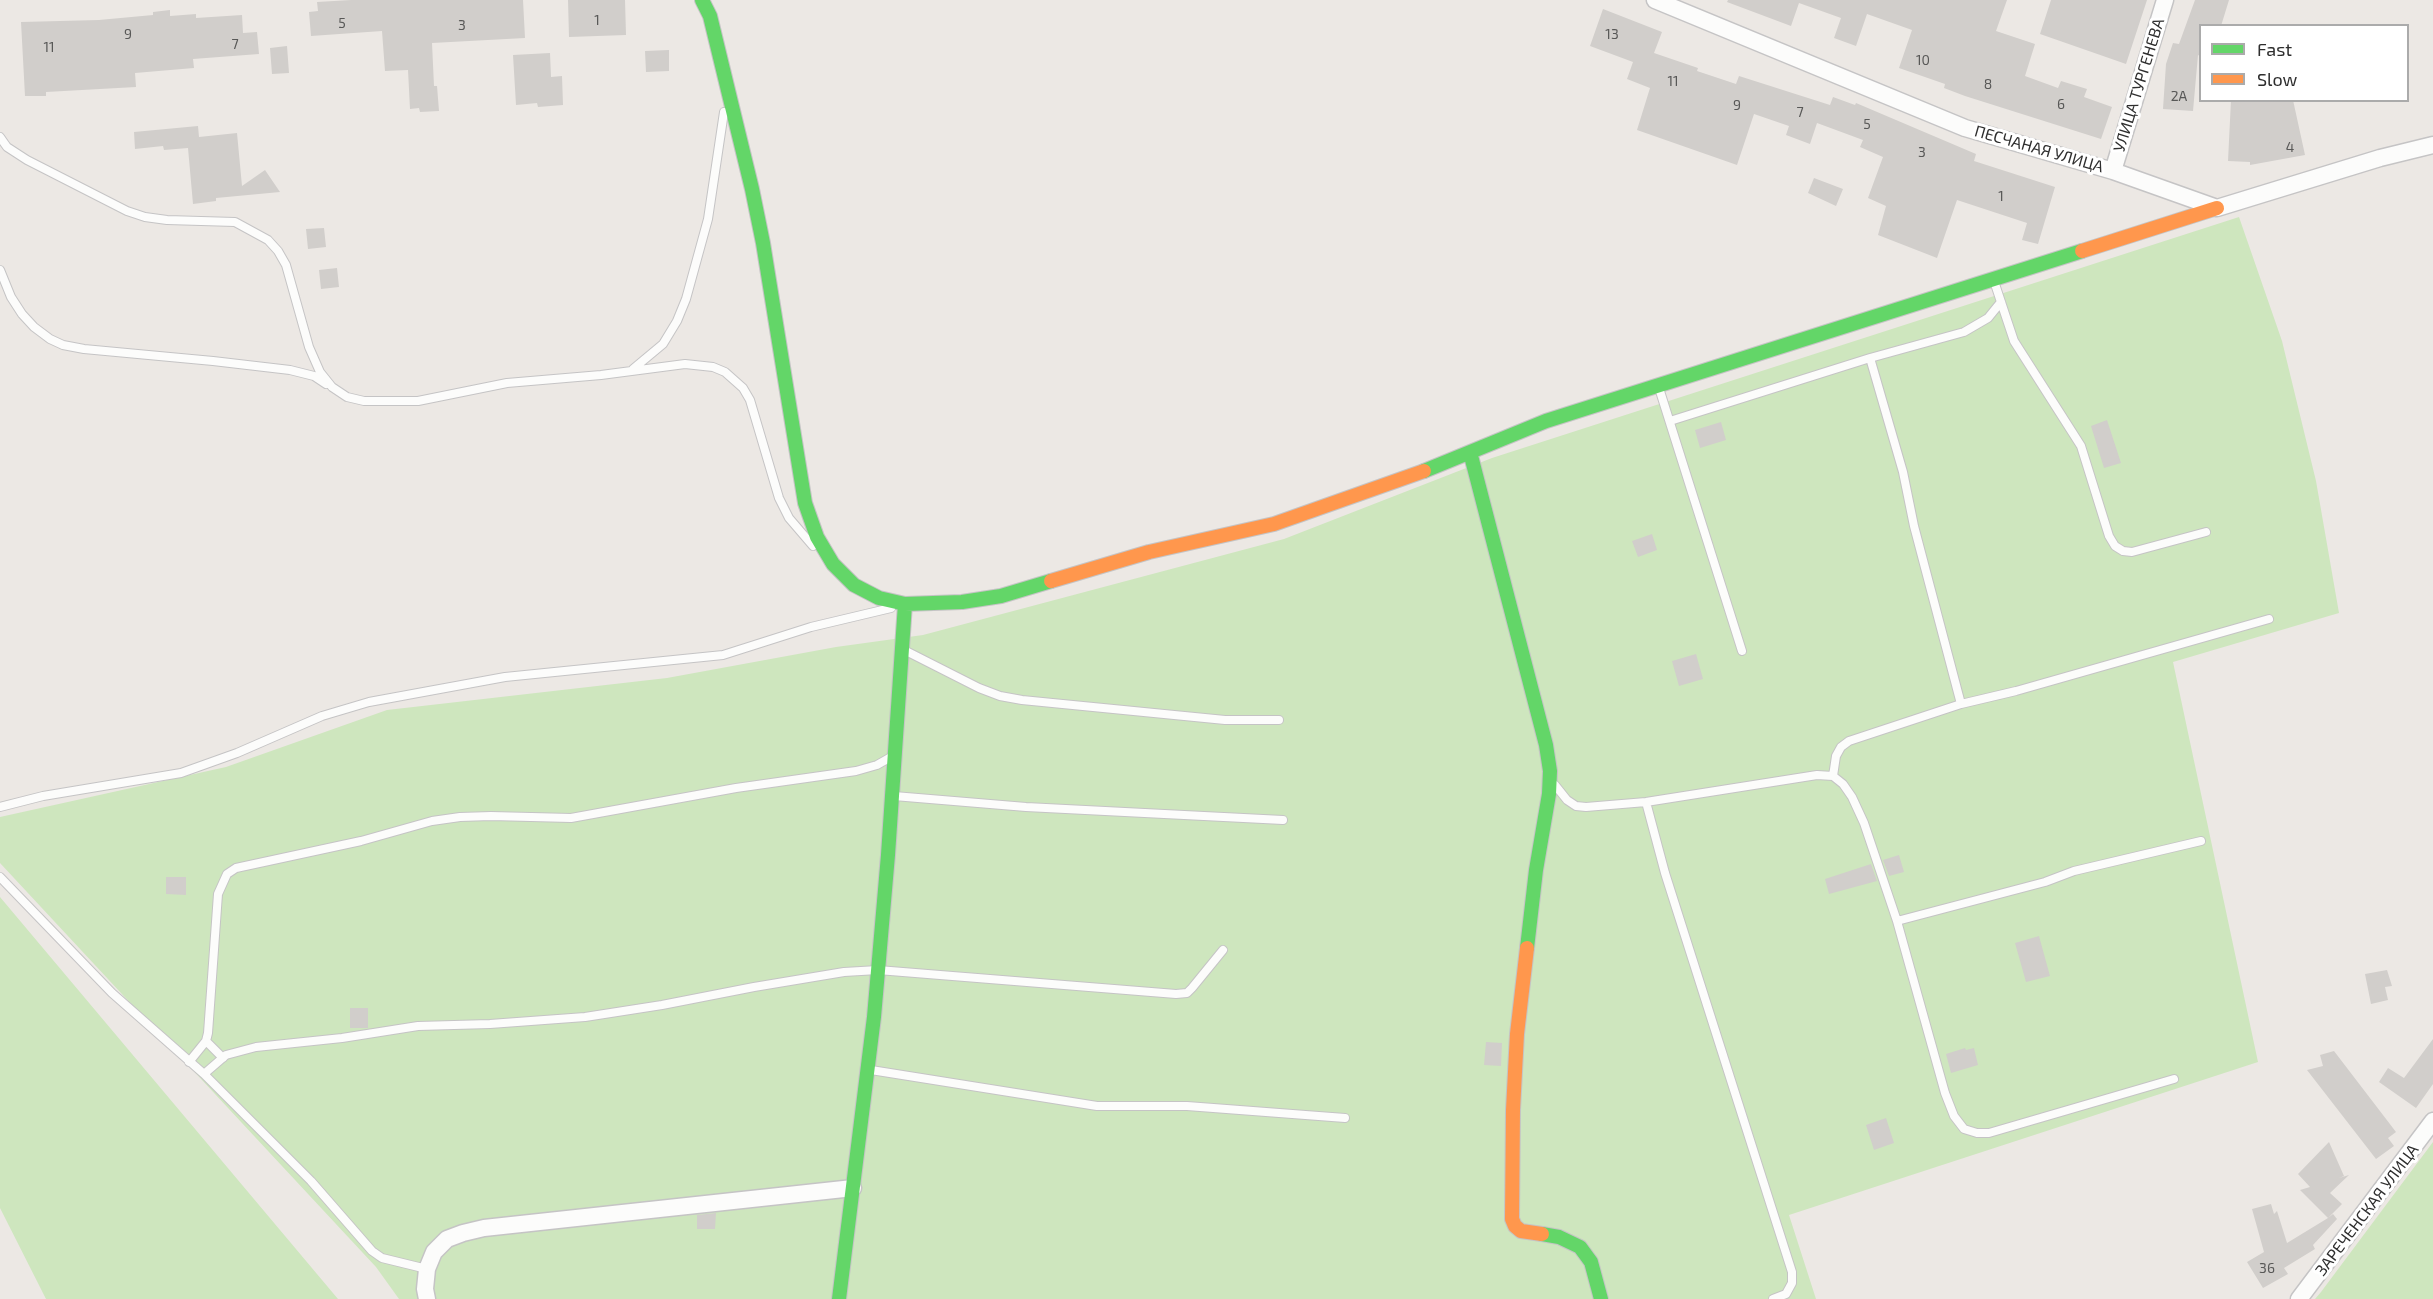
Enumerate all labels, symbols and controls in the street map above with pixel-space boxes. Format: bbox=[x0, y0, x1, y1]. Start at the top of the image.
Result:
house number: 1 bbox=[594, 12, 600, 28]
house number: 5 bbox=[338, 15, 346, 31]
street label: УЛИЦА ТУРГЕНЕВА bbox=[2110, 16, 2168, 154]
house number: 3 bbox=[458, 17, 466, 33]
legend bbox=[2199, 24, 2409, 102]
house number: 9 bbox=[124, 26, 132, 42]
house number: 13 bbox=[1605, 26, 1619, 42]
house number: 7 bbox=[231, 36, 239, 52]
text: Fast bbox=[2257, 38, 2292, 60]
house number: 11 bbox=[43, 39, 55, 55]
house number: 10 bbox=[1916, 52, 1930, 68]
text: Slow bbox=[2257, 68, 2297, 90]
house number: 11 bbox=[1667, 73, 1679, 89]
house number: 8 bbox=[1984, 76, 1992, 92]
house number: 2А bbox=[2171, 88, 2187, 104]
house number: 6 bbox=[2057, 96, 2065, 112]
house number: 9 bbox=[1733, 97, 1741, 113]
house number: 7 bbox=[1796, 104, 1804, 120]
house number: 5 bbox=[1863, 116, 1871, 132]
street label: ПЕСЧАНАЯ УЛИЦА bbox=[1972, 121, 2106, 177]
house number: 4 bbox=[2286, 139, 2294, 155]
house number: 3 bbox=[1918, 144, 1926, 160]
house number: 1 bbox=[1998, 188, 2004, 204]
street label: ЗАРЕЧЕНСКАЯ УЛИЦА bbox=[2311, 1140, 2423, 1280]
house number: 36 bbox=[2259, 1260, 2275, 1276]

